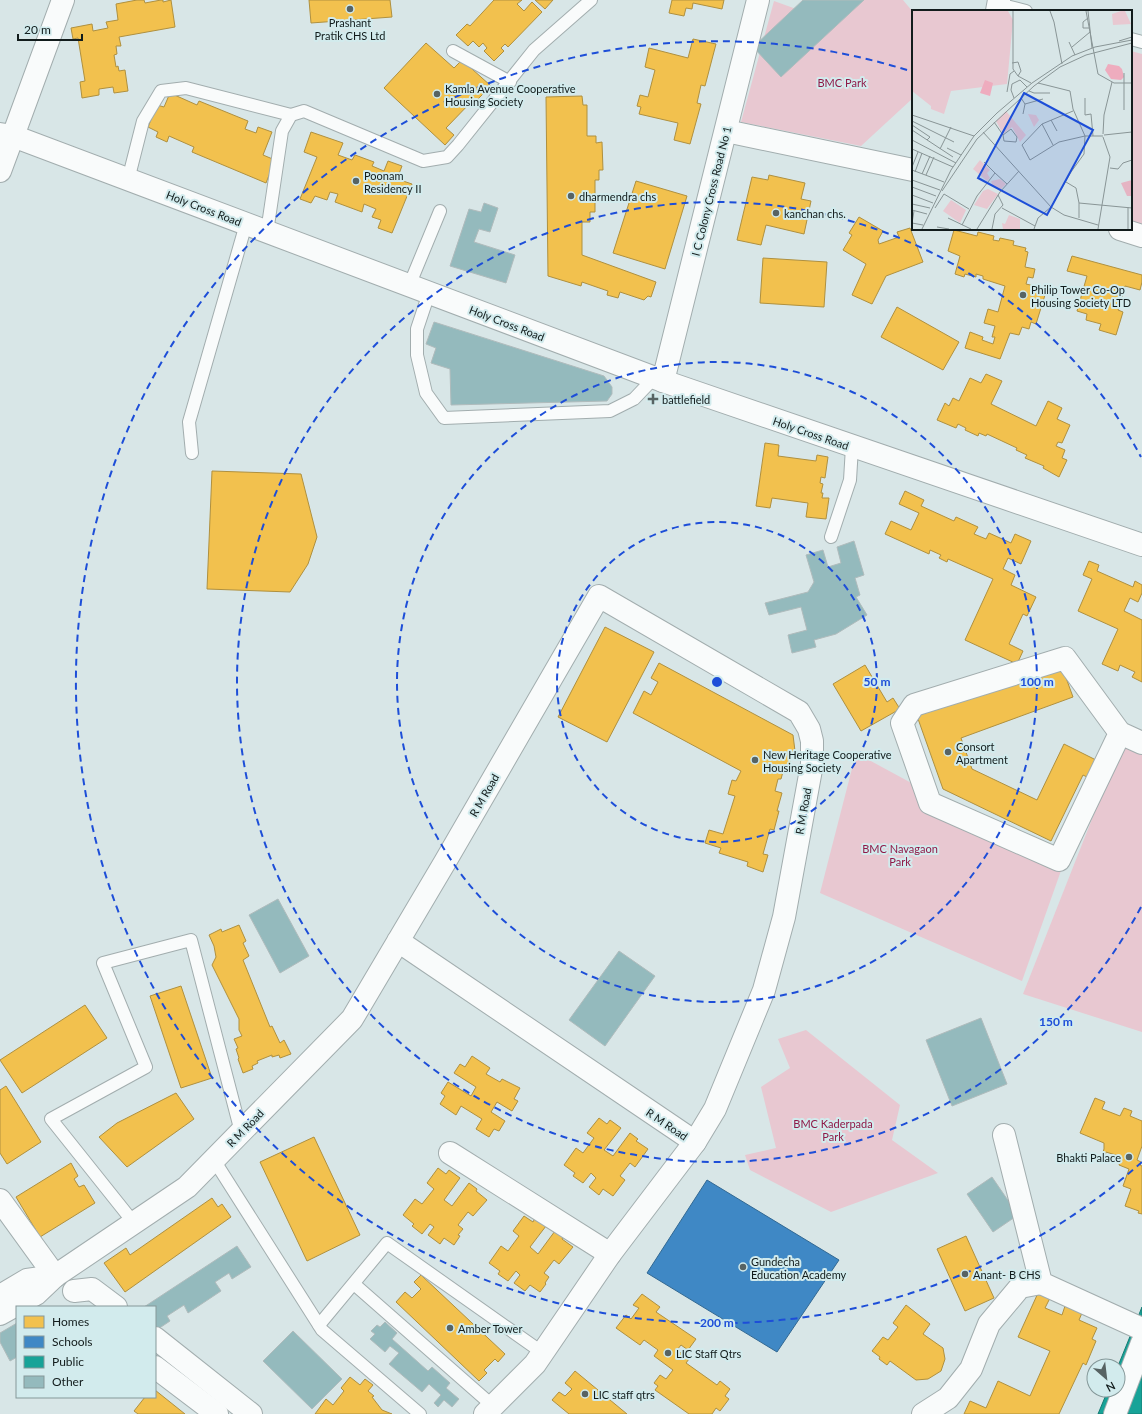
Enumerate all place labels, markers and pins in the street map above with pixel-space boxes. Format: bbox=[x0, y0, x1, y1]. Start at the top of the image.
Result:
marker: Prashant Pratik CHS Ltd bbox=[345, 4, 355, 14]
place label: Prashant Pratik CHS Ltd bbox=[315, 16, 385, 42]
place label: Kamla Avenue Cooperative Housing Society bbox=[445, 82, 576, 108]
marker: Kamla Avenue Cooperative Housing Society bbox=[432, 89, 442, 99]
place label: Poonam Residency II bbox=[364, 169, 421, 195]
marker: Poonam Residency II bbox=[351, 176, 361, 186]
place label: dharmendra chs bbox=[579, 190, 657, 203]
marker: dharmendra chs bbox=[566, 191, 576, 201]
place label: kanchan chs. bbox=[784, 207, 846, 220]
marker: kanchan chs. bbox=[771, 208, 781, 218]
place label: Philip Tower Co-Op Housing Society LTD bbox=[1031, 283, 1131, 309]
marker: Philip Tower Co-Op Housing Society LTD bbox=[1018, 290, 1028, 300]
marker: battlefield bbox=[647, 393, 659, 405]
place label: battlefield bbox=[662, 393, 710, 406]
centre of rings bbox=[710, 675, 724, 689]
place label: Consort Apartment bbox=[956, 740, 1008, 766]
marker: Consort Apartment bbox=[943, 747, 953, 757]
place label: New Heritage Cooperative Housing Society bbox=[763, 748, 892, 774]
marker: New Heritage Cooperative Housing Society bbox=[750, 755, 760, 765]
place label: Bhakti Palace bbox=[1056, 1151, 1121, 1164]
marker: Bhakti Palace bbox=[1124, 1152, 1134, 1162]
place label: Gundecha Education Academy bbox=[751, 1255, 847, 1281]
marker: Gundecha Education Academy bbox=[738, 1262, 748, 1272]
place label: Anant- B CHS bbox=[973, 1268, 1041, 1281]
marker: Anant- B CHS bbox=[960, 1269, 970, 1279]
place label: Amber Tower bbox=[458, 1322, 522, 1335]
marker: Amber Tower bbox=[445, 1323, 455, 1333]
place label: LIC Staff Qtrs bbox=[676, 1347, 742, 1360]
marker: LIC Staff Qtrs bbox=[663, 1348, 673, 1358]
place label: LIC staff qtrs bbox=[593, 1388, 655, 1401]
marker: LIC staff qtrs bbox=[580, 1389, 590, 1399]

